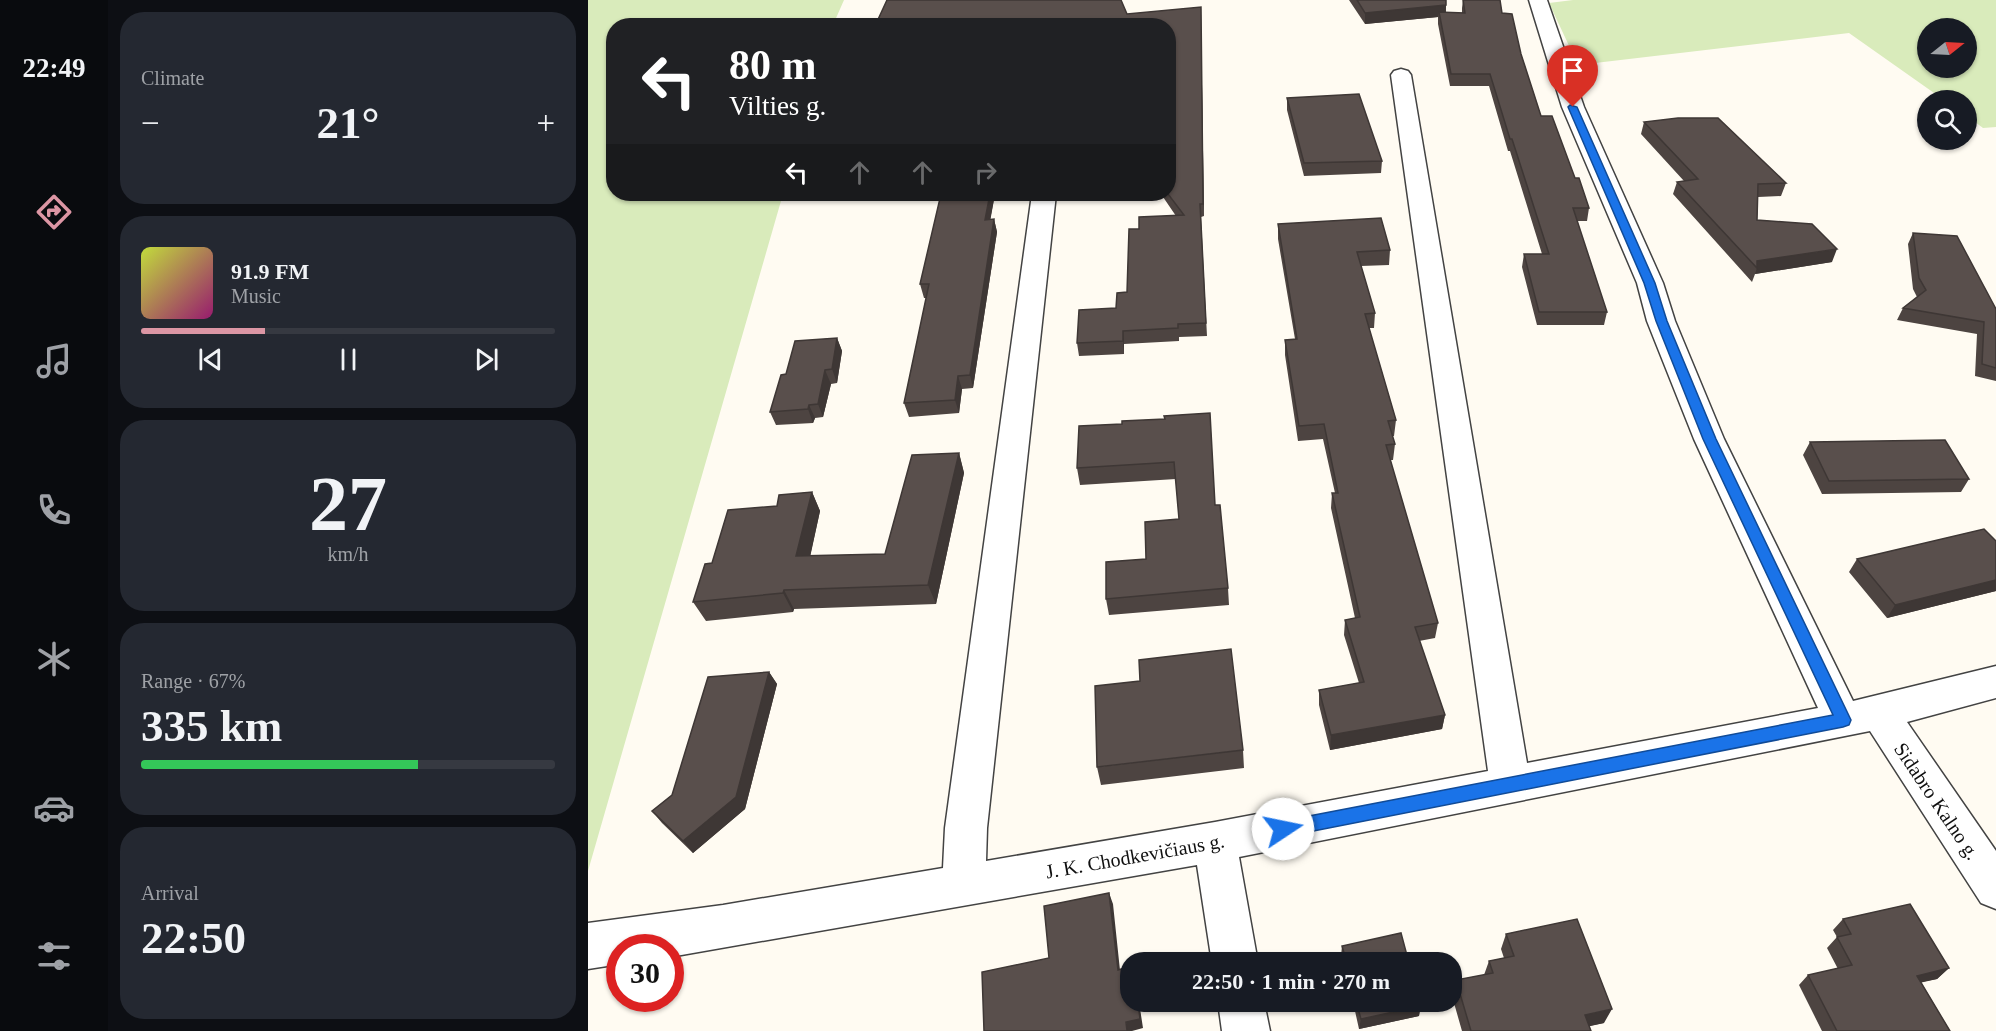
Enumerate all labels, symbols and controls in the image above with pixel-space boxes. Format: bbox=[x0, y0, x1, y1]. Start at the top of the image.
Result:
north arrow bbox=[1917, 18, 1977, 78]
map controls bbox=[1917, 18, 1977, 150]
icon: left bbox=[630, 42, 708, 120]
text: 80 m bbox=[729, 42, 817, 88]
pin bbox=[1547, 45, 1598, 107]
text: 22:49 bbox=[23, 53, 86, 83]
icon: arrive bbox=[1556, 54, 1589, 87]
text: Climate bbox=[141, 67, 204, 89]
button: search bbox=[1917, 90, 1977, 150]
text: Vilties g. bbox=[729, 91, 826, 121]
text: 21° bbox=[317, 98, 380, 148]
text: − bbox=[141, 105, 160, 141]
text: + bbox=[536, 105, 555, 141]
icon: left bbox=[780, 156, 813, 189]
icon: ahead bbox=[843, 156, 876, 189]
icon: ahead bbox=[906, 156, 939, 189]
icon: right bbox=[969, 156, 1002, 189]
icon: directions bbox=[33, 191, 75, 233]
text: 91.9 FM bbox=[231, 259, 309, 284]
text: Music bbox=[231, 285, 281, 307]
icon: music bbox=[33, 340, 75, 382]
icon: previous bbox=[194, 343, 227, 376]
icon: pause bbox=[332, 343, 365, 376]
icon: next bbox=[470, 343, 503, 376]
text: 27 bbox=[309, 460, 387, 547]
icon: phone bbox=[33, 489, 75, 531]
text: km/h bbox=[327, 543, 369, 565]
icon: climate bbox=[33, 638, 75, 680]
text: Range · 67% bbox=[141, 670, 245, 692]
text: 335 km bbox=[141, 701, 282, 751]
street label: Sidabro Kalno g. bbox=[1889, 738, 1984, 864]
icon: car bbox=[33, 787, 75, 829]
position arrow bbox=[1251, 797, 1315, 861]
street label: J. K. Chodkevičiaus g. bbox=[1044, 829, 1226, 884]
text: Arrival bbox=[141, 882, 199, 904]
text: 22:50 bbox=[141, 913, 246, 963]
speed limit sign: 30 bbox=[606, 934, 684, 1012]
icon: filters bbox=[33, 935, 75, 977]
text: 22:50 · 1 min · 270 m bbox=[1192, 969, 1390, 994]

